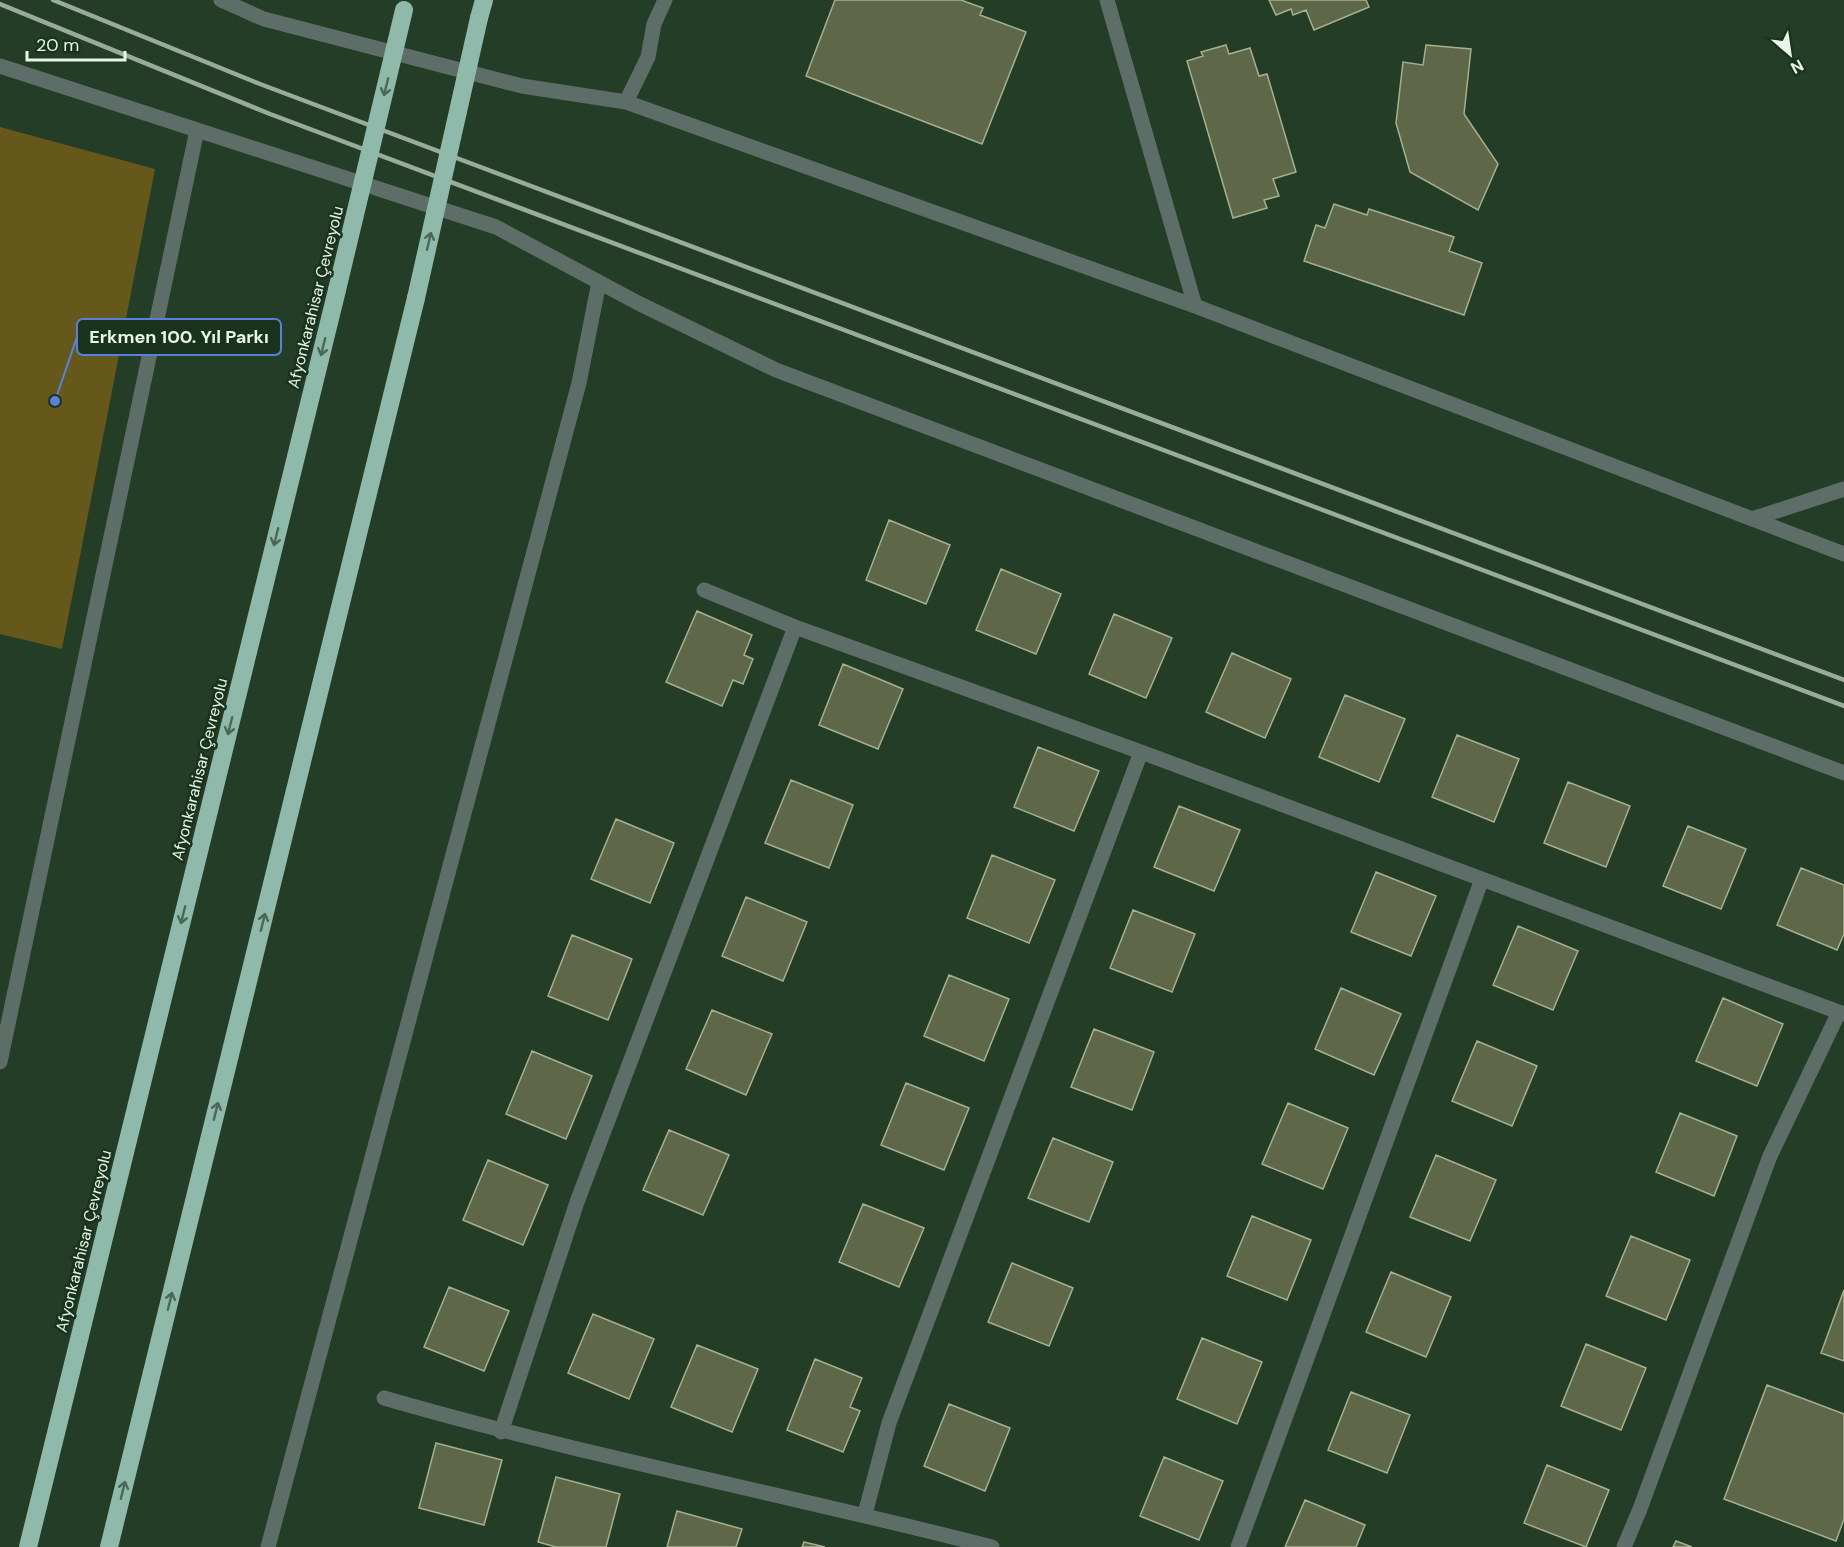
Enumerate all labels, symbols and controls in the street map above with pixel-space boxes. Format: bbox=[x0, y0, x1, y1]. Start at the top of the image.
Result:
scale bar bbox=[27, 24, 124, 62]
north arrow bbox=[1760, 24, 1820, 84]
text: 20 m bbox=[36, 33, 79, 57]
text: N bbox=[1787, 55, 1807, 79]
one-way arrow bbox=[379, 77, 391, 96]
street label: Afyonkarahisar Çevreyolu bbox=[283, 204, 348, 391]
one-way arrow bbox=[423, 231, 435, 250]
callout: Erkmen 100. Yıl Parkı bbox=[77, 319, 281, 355]
text: Erkmen 100. Yıl Parkı bbox=[89, 325, 269, 349]
one-way arrow bbox=[316, 337, 328, 356]
one-way arrow bbox=[270, 527, 282, 546]
street label: Afyonkarahisar Çevreyolu bbox=[167, 676, 232, 863]
one-way arrow bbox=[223, 716, 235, 735]
one-way arrow bbox=[177, 905, 189, 924]
one-way arrow bbox=[257, 913, 269, 932]
one-way arrow bbox=[211, 1102, 223, 1121]
street label: Afyonkarahisar Çevreyolu bbox=[51, 1148, 116, 1335]
one-way arrow bbox=[164, 1292, 176, 1311]
one-way arrow bbox=[118, 1481, 130, 1500]

